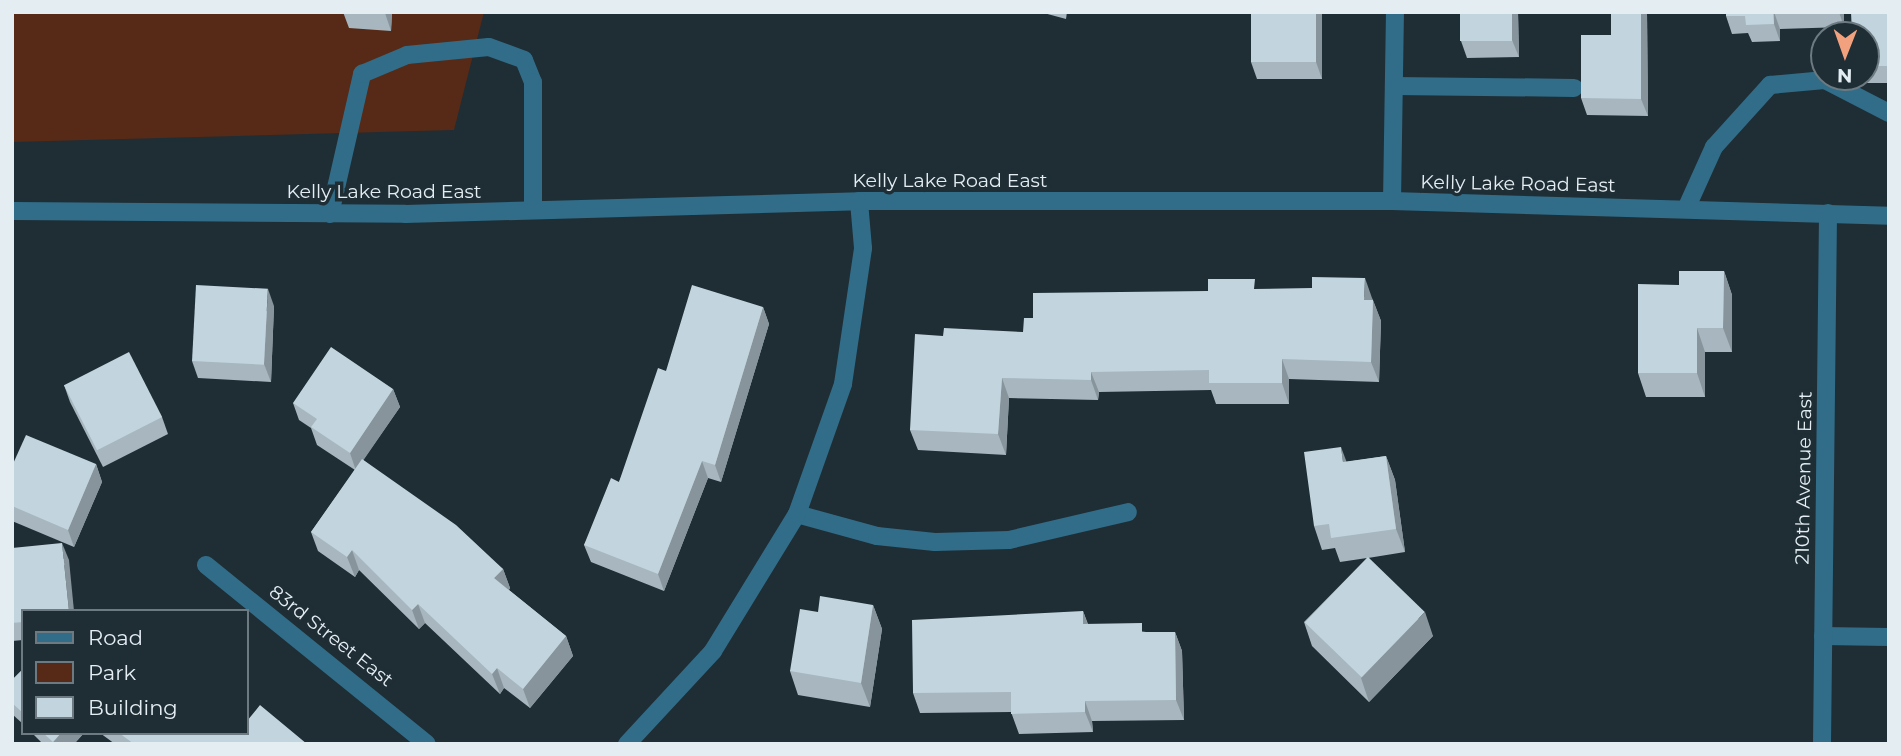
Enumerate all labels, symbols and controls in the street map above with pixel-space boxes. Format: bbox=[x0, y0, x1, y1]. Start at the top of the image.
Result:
north arrow bbox=[1810, 21, 1880, 91]
text: N bbox=[1837, 64, 1853, 87]
street label: Kelly Lake Road East bbox=[852, 170, 1048, 192]
street label: Kelly Lake Road East bbox=[1420, 171, 1616, 197]
street label: Kelly Lake Road East bbox=[286, 181, 482, 203]
street label: 210th Avenue East bbox=[1791, 391, 1817, 565]
street label: 83rd Street East bbox=[264, 580, 398, 692]
legend bbox=[21, 609, 248, 735]
text: Road bbox=[88, 625, 143, 650]
text: Park bbox=[88, 660, 136, 685]
text: Building bbox=[88, 695, 178, 720]

